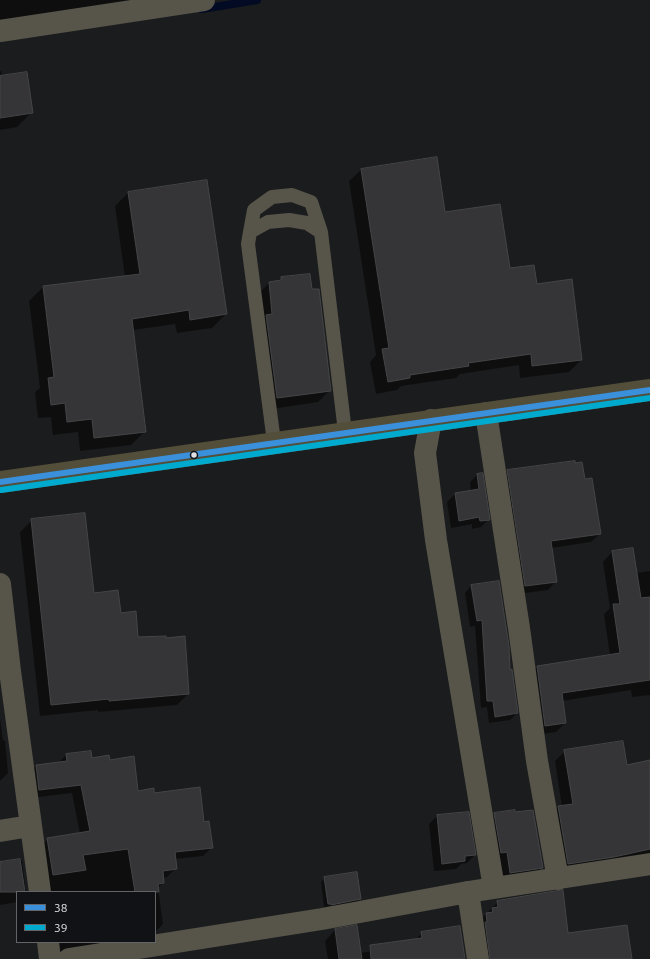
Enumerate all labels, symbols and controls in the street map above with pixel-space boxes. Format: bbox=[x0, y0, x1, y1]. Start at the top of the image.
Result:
unlabelled marker bbox=[189, 450, 199, 460]
legend bbox=[16, 891, 156, 943]
text: 38 bbox=[54, 901, 68, 914]
text: 39 bbox=[54, 921, 68, 934]

